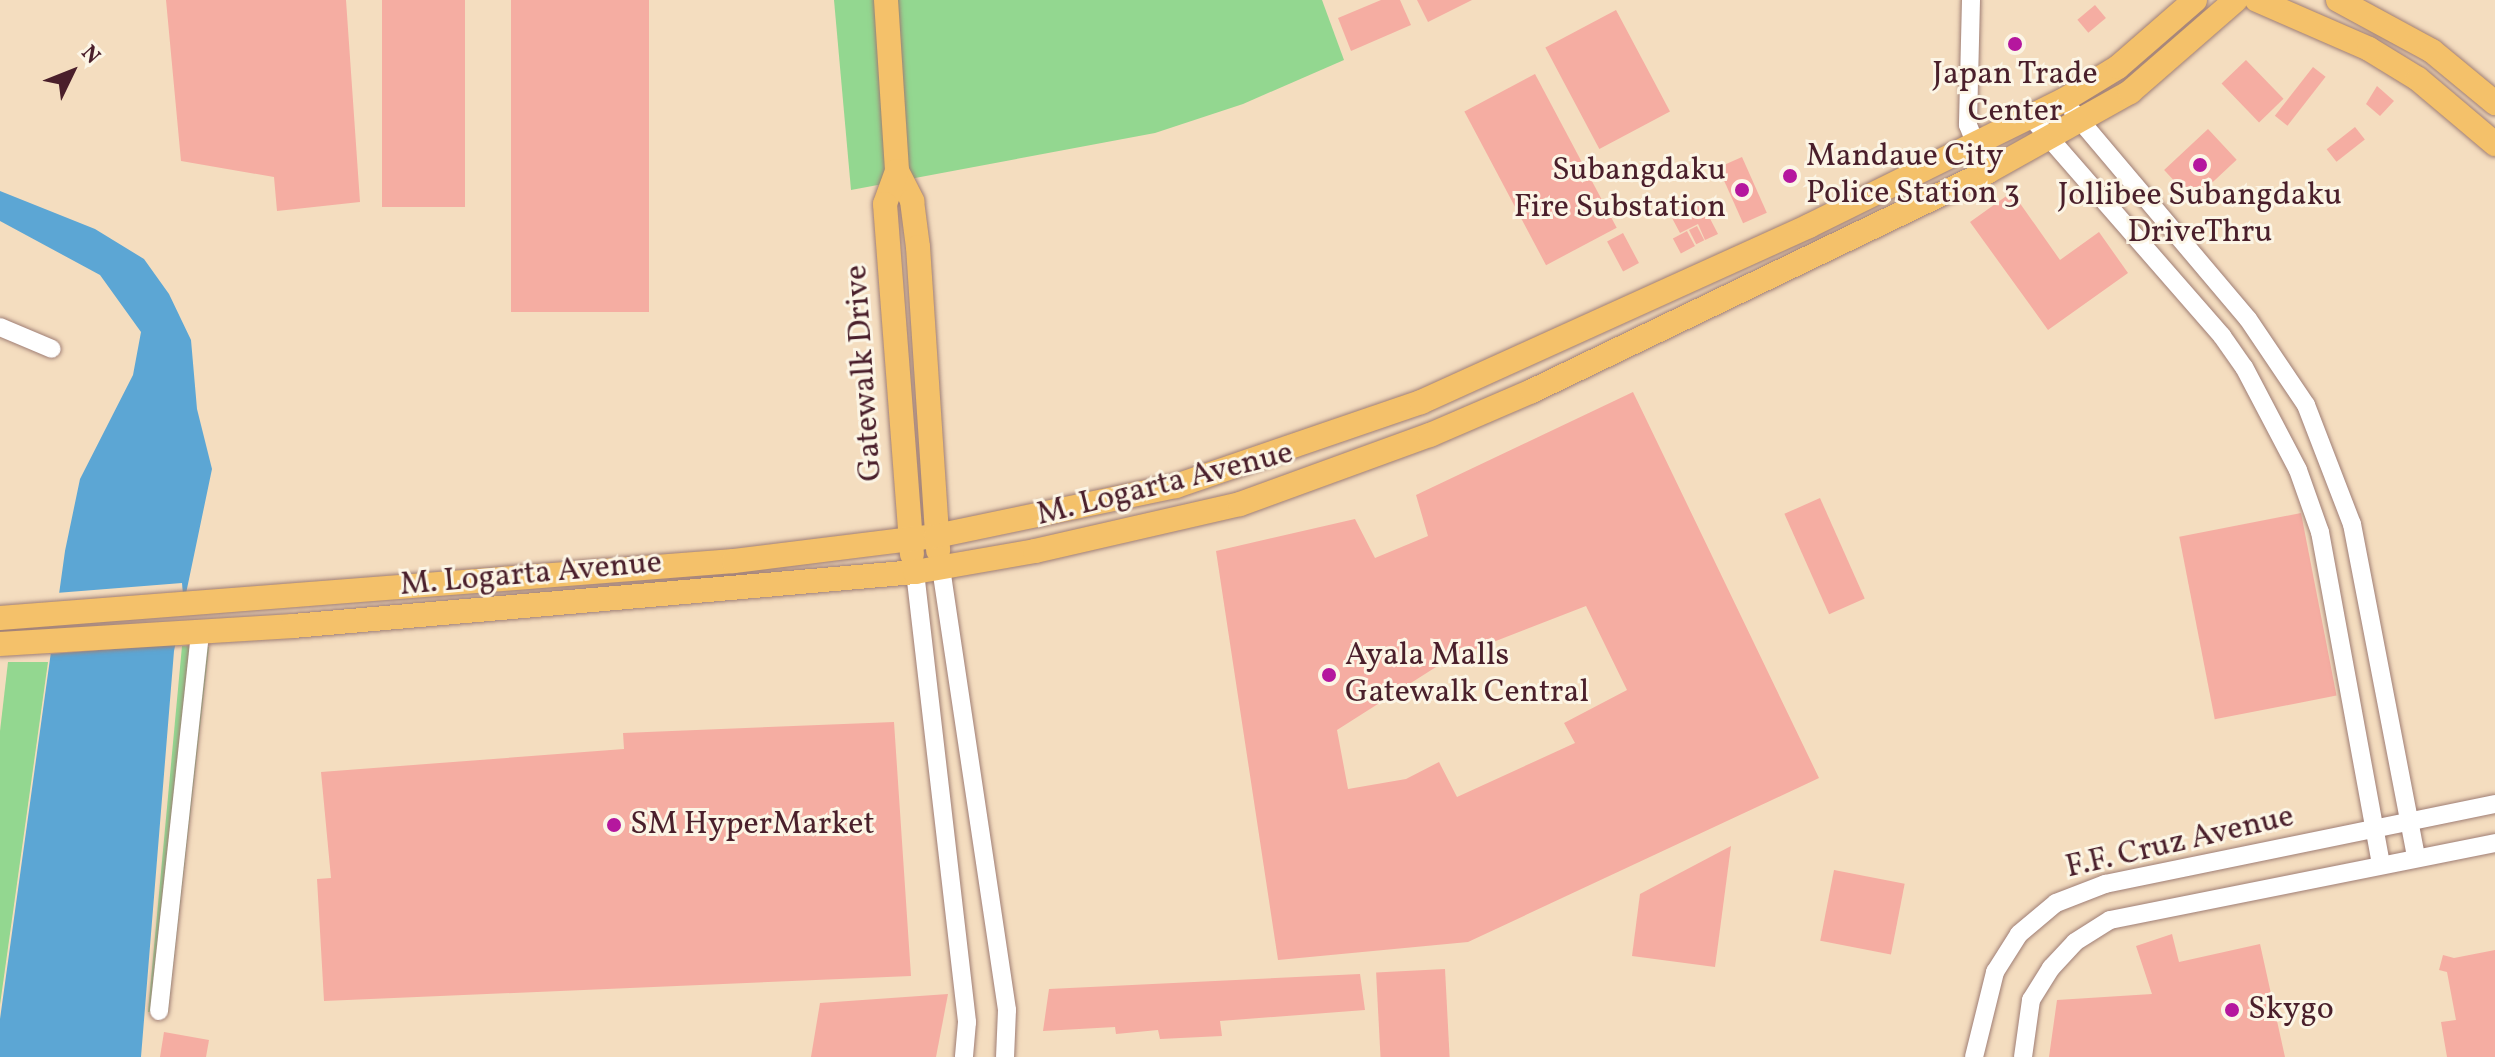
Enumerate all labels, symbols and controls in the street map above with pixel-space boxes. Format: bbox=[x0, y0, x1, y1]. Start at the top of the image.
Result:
north arrow bbox=[32, 32, 112, 112]
marker: Japan Trade Center bbox=[2006, 35, 2024, 53]
text: N bbox=[73, 39, 107, 72]
place label: Japan Trade Center bbox=[1932, 57, 2098, 132]
place label: Mandaue City Police Station 3 bbox=[1806, 139, 2020, 214]
place label: Subangdaku Fire Substation bbox=[1514, 153, 1726, 228]
marker: Jollibee Subangdaku DriveThru bbox=[2191, 156, 2209, 174]
marker: Mandaue City Police Station 3 bbox=[1781, 167, 1799, 185]
place label: Jollibee Subangdaku DriveThru bbox=[2058, 178, 2342, 253]
marker: Subangdaku Fire Substation bbox=[1733, 181, 1751, 199]
street label: Gatewalk Drive bbox=[838, 263, 892, 483]
street label: M. Logarta Avenue bbox=[1033, 435, 1297, 535]
street label: M. Logarta Avenue bbox=[399, 544, 663, 606]
place label: Ayala Malls Gatewalk Central bbox=[1345, 638, 1589, 713]
marker: Ayala Malls Gatewalk Central bbox=[1320, 666, 1338, 684]
street label: F.F. Cruz Avenue bbox=[2062, 798, 2298, 888]
place label: SM HyperMarket bbox=[630, 806, 875, 844]
marker: SM HyperMarket bbox=[605, 816, 623, 834]
place label: Skygo bbox=[2248, 991, 2334, 1029]
marker: Skygo bbox=[2223, 1001, 2241, 1019]

